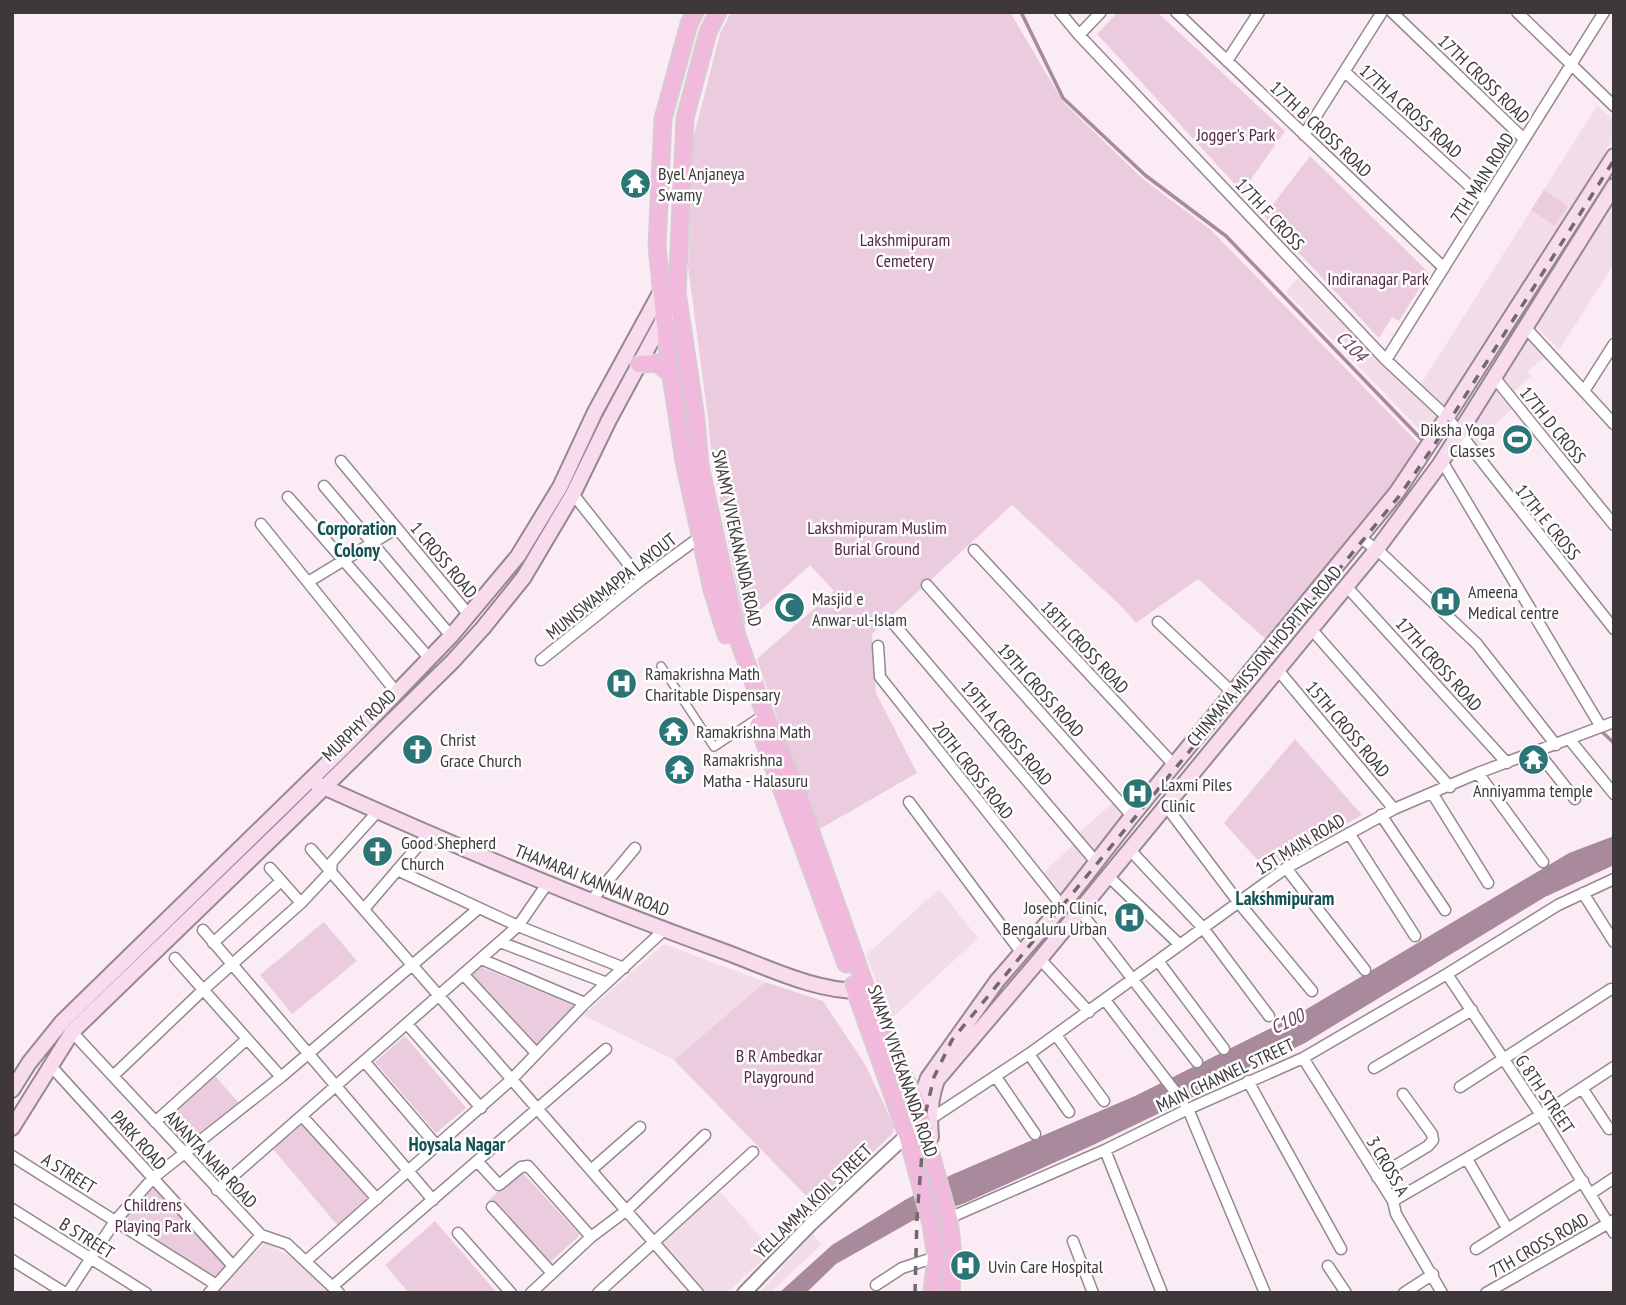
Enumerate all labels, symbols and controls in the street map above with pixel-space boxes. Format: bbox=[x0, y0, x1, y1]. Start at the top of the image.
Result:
street label: 17TH CROSS ROAD bbox=[1433, 29, 1535, 129]
street label: 17TH A CROSS ROAD bbox=[1355, 59, 1467, 163]
street label: 17TH B CROSS ROAD bbox=[1265, 76, 1377, 182]
park label: Jogger's Park bbox=[1195, 123, 1276, 146]
street label: 7TH MAIN ROAD bbox=[1445, 128, 1519, 228]
place label: Byel Anjaneya Swamy bbox=[658, 162, 745, 206]
temple icon: Byel Anjaneya Swamy bbox=[618, 166, 652, 200]
street label: 17TH F CROSS bbox=[1231, 173, 1310, 255]
park label: Lakshmipuram Cemetery bbox=[860, 228, 950, 272]
park label: Indiranagar Park bbox=[1327, 267, 1429, 290]
water label: C104 bbox=[1331, 325, 1374, 368]
street label: 17TH D CROSS bbox=[1515, 382, 1591, 468]
place label: Diksha Yoga Classes bbox=[1420, 418, 1495, 462]
sports icon: Diksha Yoga Classes bbox=[1501, 422, 1535, 456]
street label: SWAMY VIVEKANANDA ROAD bbox=[707, 447, 767, 629]
street label: 17TH E CROSS bbox=[1510, 479, 1586, 565]
district label: Corporation Colony bbox=[317, 516, 397, 562]
park label: Lakshmipuram Muslim Burial Ground bbox=[807, 516, 947, 560]
street label: 1 CROSS ROAD bbox=[405, 517, 483, 603]
street label: MUNISWAMAPPA LAYOUT bbox=[541, 528, 681, 644]
street label: CHINMAYA MISSION HOSPITAL ROAD bbox=[1181, 561, 1347, 751]
place label: Ameena Medical centre bbox=[1468, 580, 1559, 624]
hospital icon: Ameena Medical centre bbox=[1428, 584, 1462, 618]
place label: Masjid e Anwar-ul-Islam bbox=[812, 587, 907, 631]
mosque icon: Masjid e Anwar-ul-Islam bbox=[772, 591, 806, 625]
street label: 18TH CROSS ROAD bbox=[1036, 596, 1134, 698]
street label: 17TH CROSS ROAD bbox=[1391, 612, 1487, 716]
street label: 19TH CROSS ROAD bbox=[993, 638, 1089, 742]
place label: Ramakrishna Math Charitable Dispensary bbox=[645, 662, 780, 706]
hospital icon: Ramakrishna Math Charitable Dispensary bbox=[605, 666, 639, 700]
street label: 19TH A CROSS ROAD bbox=[956, 676, 1058, 790]
street label: 15TH CROSS ROAD bbox=[1301, 676, 1395, 782]
street label: MURPHY ROAD bbox=[317, 684, 401, 766]
temple icon: Ramakrishna Math bbox=[656, 714, 690, 748]
street label: 20TH CROSS ROAD bbox=[927, 716, 1019, 824]
place label: Ramakrishna Math bbox=[696, 720, 811, 743]
place label: Christ Grace Church bbox=[440, 728, 522, 772]
church icon: Christ Grace Church bbox=[400, 732, 434, 766]
temple icon: Anniyamma temple bbox=[1516, 742, 1550, 776]
place label: Ramakrishna Matha - Halasuru bbox=[703, 748, 808, 792]
temple icon: Ramakrishna Matha - Halasuru bbox=[663, 752, 697, 786]
place label: Laxmi Piles Clinic bbox=[1161, 773, 1232, 817]
hospital icon: Laxmi Piles Clinic bbox=[1121, 777, 1155, 811]
place label: Anniyamma temple bbox=[1473, 779, 1593, 802]
street label: 1ST MAIN ROAD bbox=[1251, 808, 1349, 880]
place label: Good Shepherd Church bbox=[401, 831, 496, 875]
church icon: Good Shepherd Church bbox=[361, 835, 395, 869]
street label: THAMARAI KANNAN ROAD bbox=[511, 838, 673, 922]
district label: Lakshmipuram bbox=[1236, 886, 1334, 910]
place label: Joseph Clinic, Bengaluru Urban bbox=[1002, 896, 1107, 940]
hospital icon: Joseph Clinic, Bengaluru Urban bbox=[1113, 900, 1147, 934]
street label: SWAMY VIVEKANANDA ROAD bbox=[863, 982, 943, 1160]
water label: C100 bbox=[1266, 1002, 1310, 1039]
street label: MAIN CHANNEL STREET bbox=[1152, 1033, 1298, 1117]
park label: B R Ambedkar Playground bbox=[736, 1044, 822, 1088]
street label: G 8TH STREET bbox=[1510, 1050, 1580, 1138]
street label: PARK ROAD bbox=[106, 1105, 172, 1175]
street label: ANANTA NAIR ROAD bbox=[160, 1105, 262, 1213]
district label: Hoysala Nagar bbox=[409, 1132, 506, 1156]
street label: 3 CROSS A bbox=[1362, 1132, 1415, 1200]
street label: YELLAMMA KOIL STREET bbox=[749, 1139, 877, 1263]
street label: A STREET bbox=[38, 1147, 100, 1199]
park label: Childrens Playing Park bbox=[115, 1193, 191, 1237]
street label: 7TH CROSS ROAD bbox=[1485, 1207, 1593, 1283]
street label: B STREET bbox=[55, 1212, 119, 1264]
hospital icon: Uvin Care Hospital bbox=[948, 1249, 982, 1283]
place label: Uvin Care Hospital bbox=[988, 1255, 1104, 1278]

